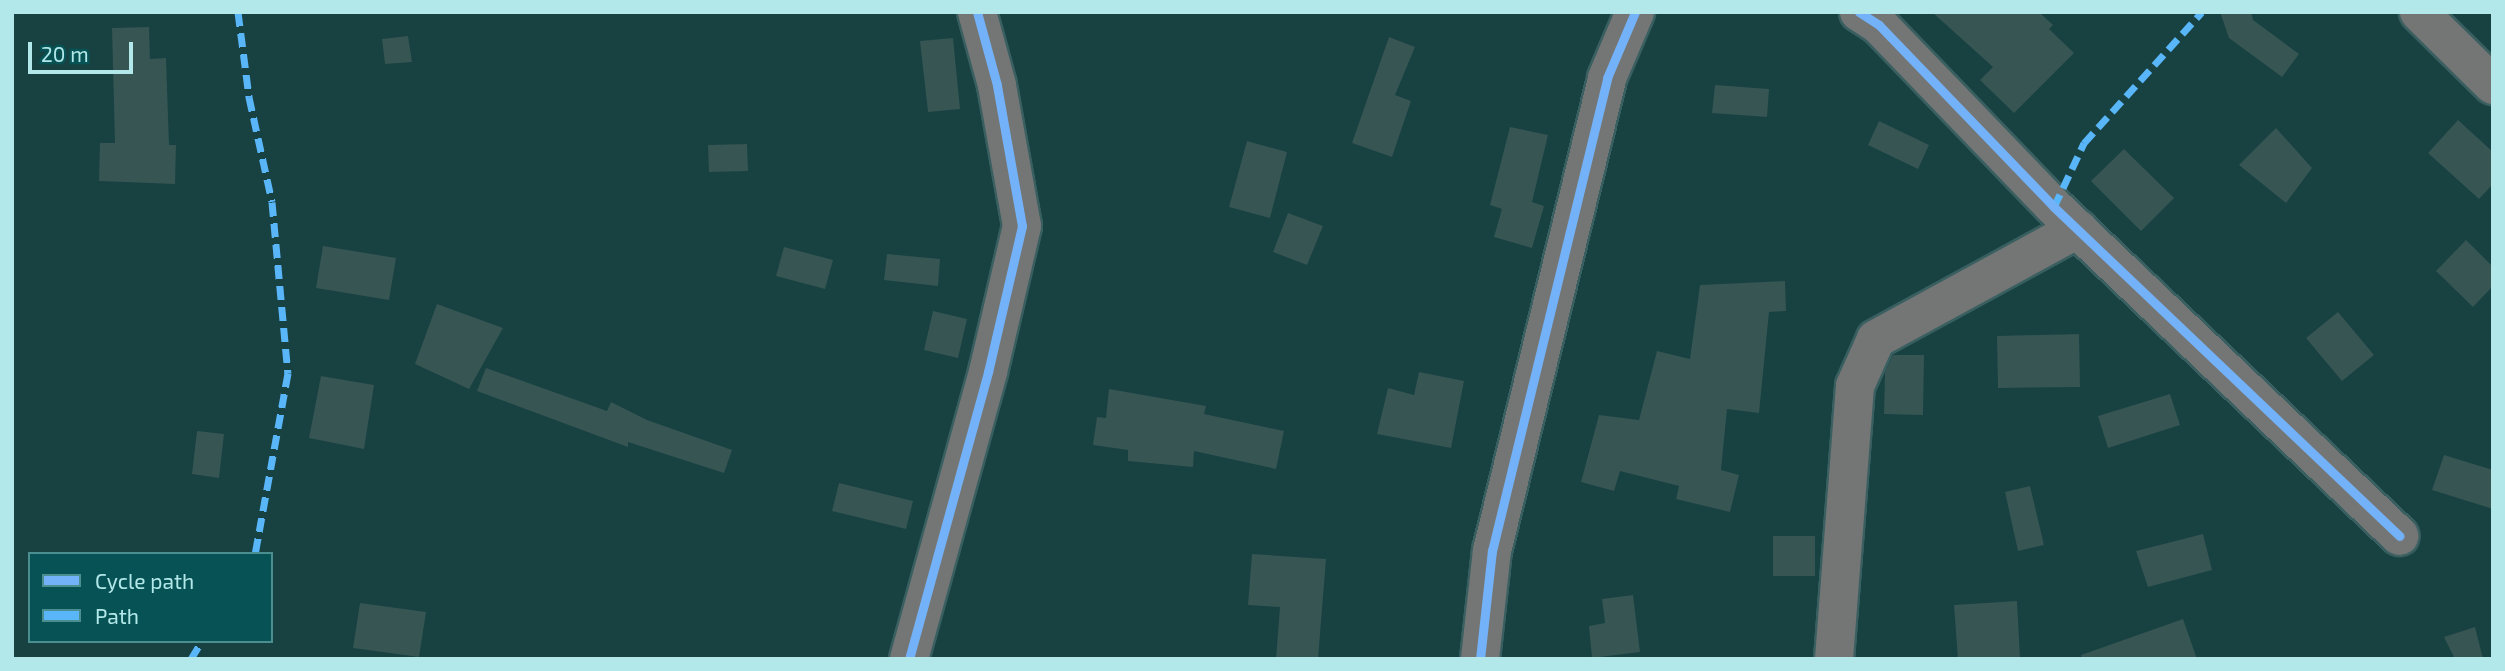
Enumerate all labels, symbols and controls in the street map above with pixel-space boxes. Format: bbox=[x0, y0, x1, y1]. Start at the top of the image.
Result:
scale bar bbox=[32, 28, 136, 72]
text: 20 m bbox=[41, 41, 89, 66]
legend bbox=[28, 552, 273, 643]
text: Cycle path bbox=[95, 568, 194, 593]
text: Path bbox=[95, 603, 139, 628]

